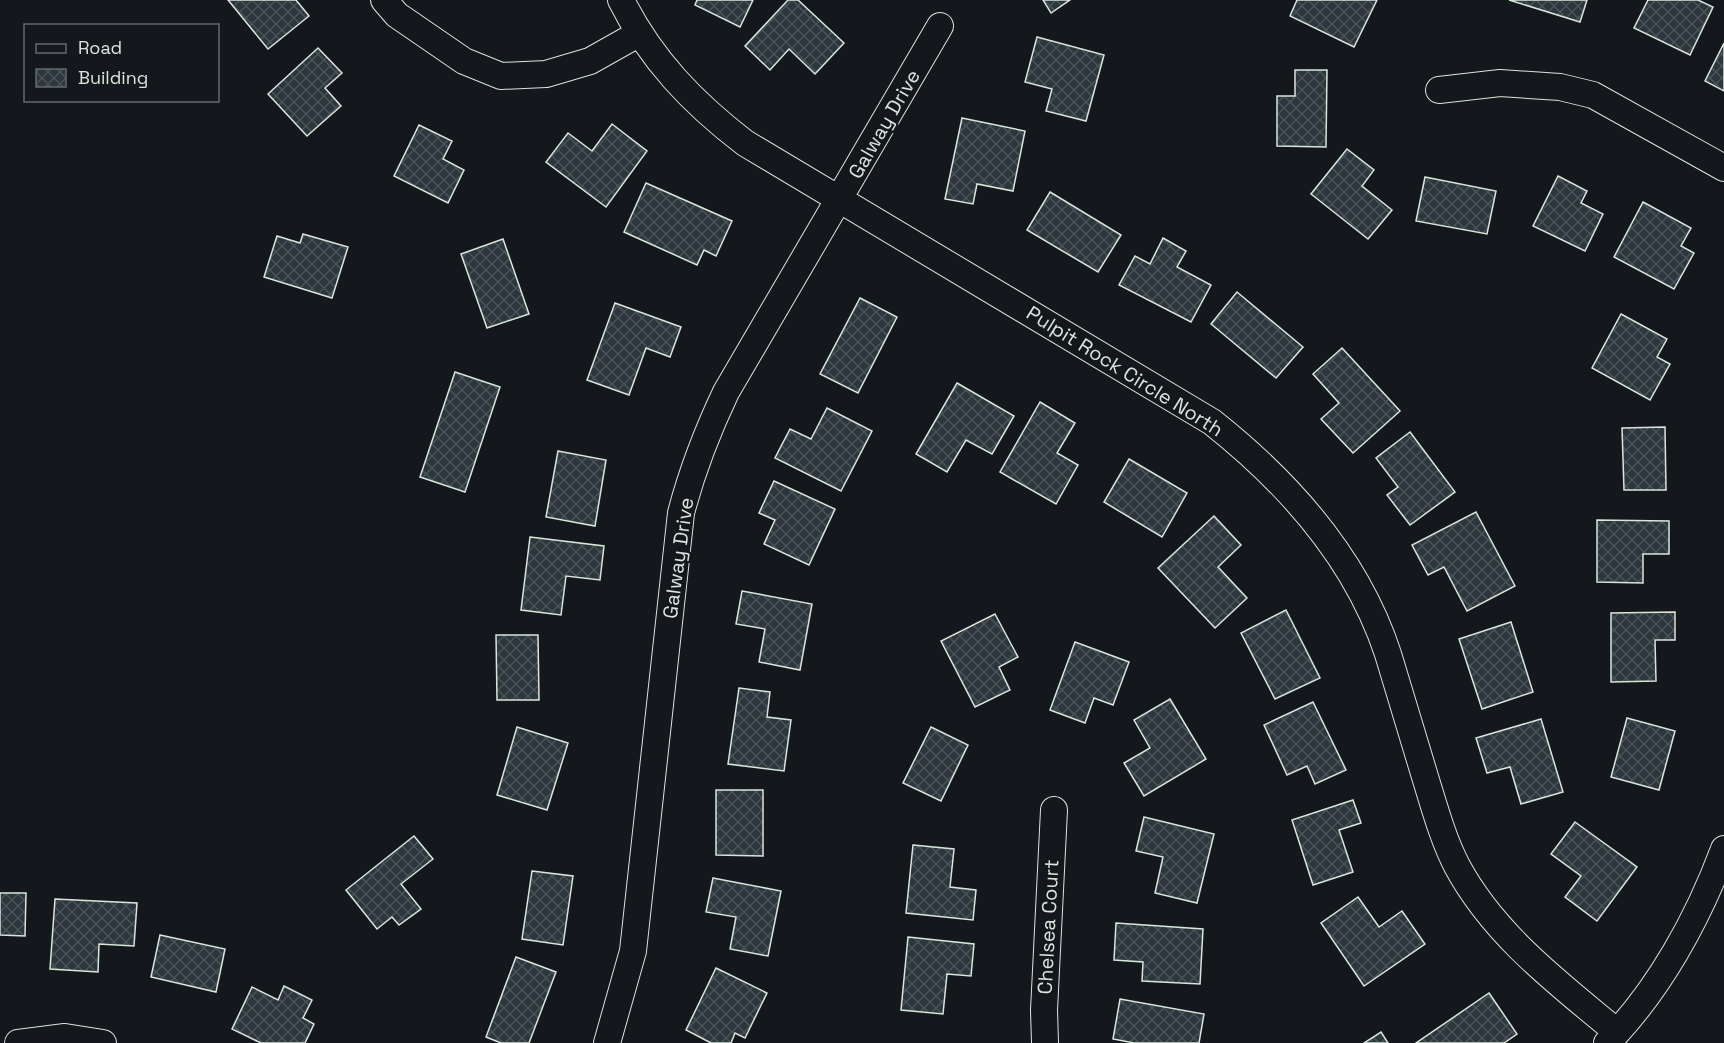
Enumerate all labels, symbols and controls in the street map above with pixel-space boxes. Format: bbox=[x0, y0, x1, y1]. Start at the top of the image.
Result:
legend bbox=[24, 24, 219, 102]
text: Road bbox=[78, 36, 122, 59]
street label: Galway Drive bbox=[842, 65, 926, 183]
text: Building bbox=[78, 66, 148, 89]
street label: Pulpit Rock Circle North bbox=[1022, 300, 1228, 442]
street label: Galway Drive bbox=[657, 496, 699, 620]
street label: Chelsea Court bbox=[1031, 859, 1065, 995]

